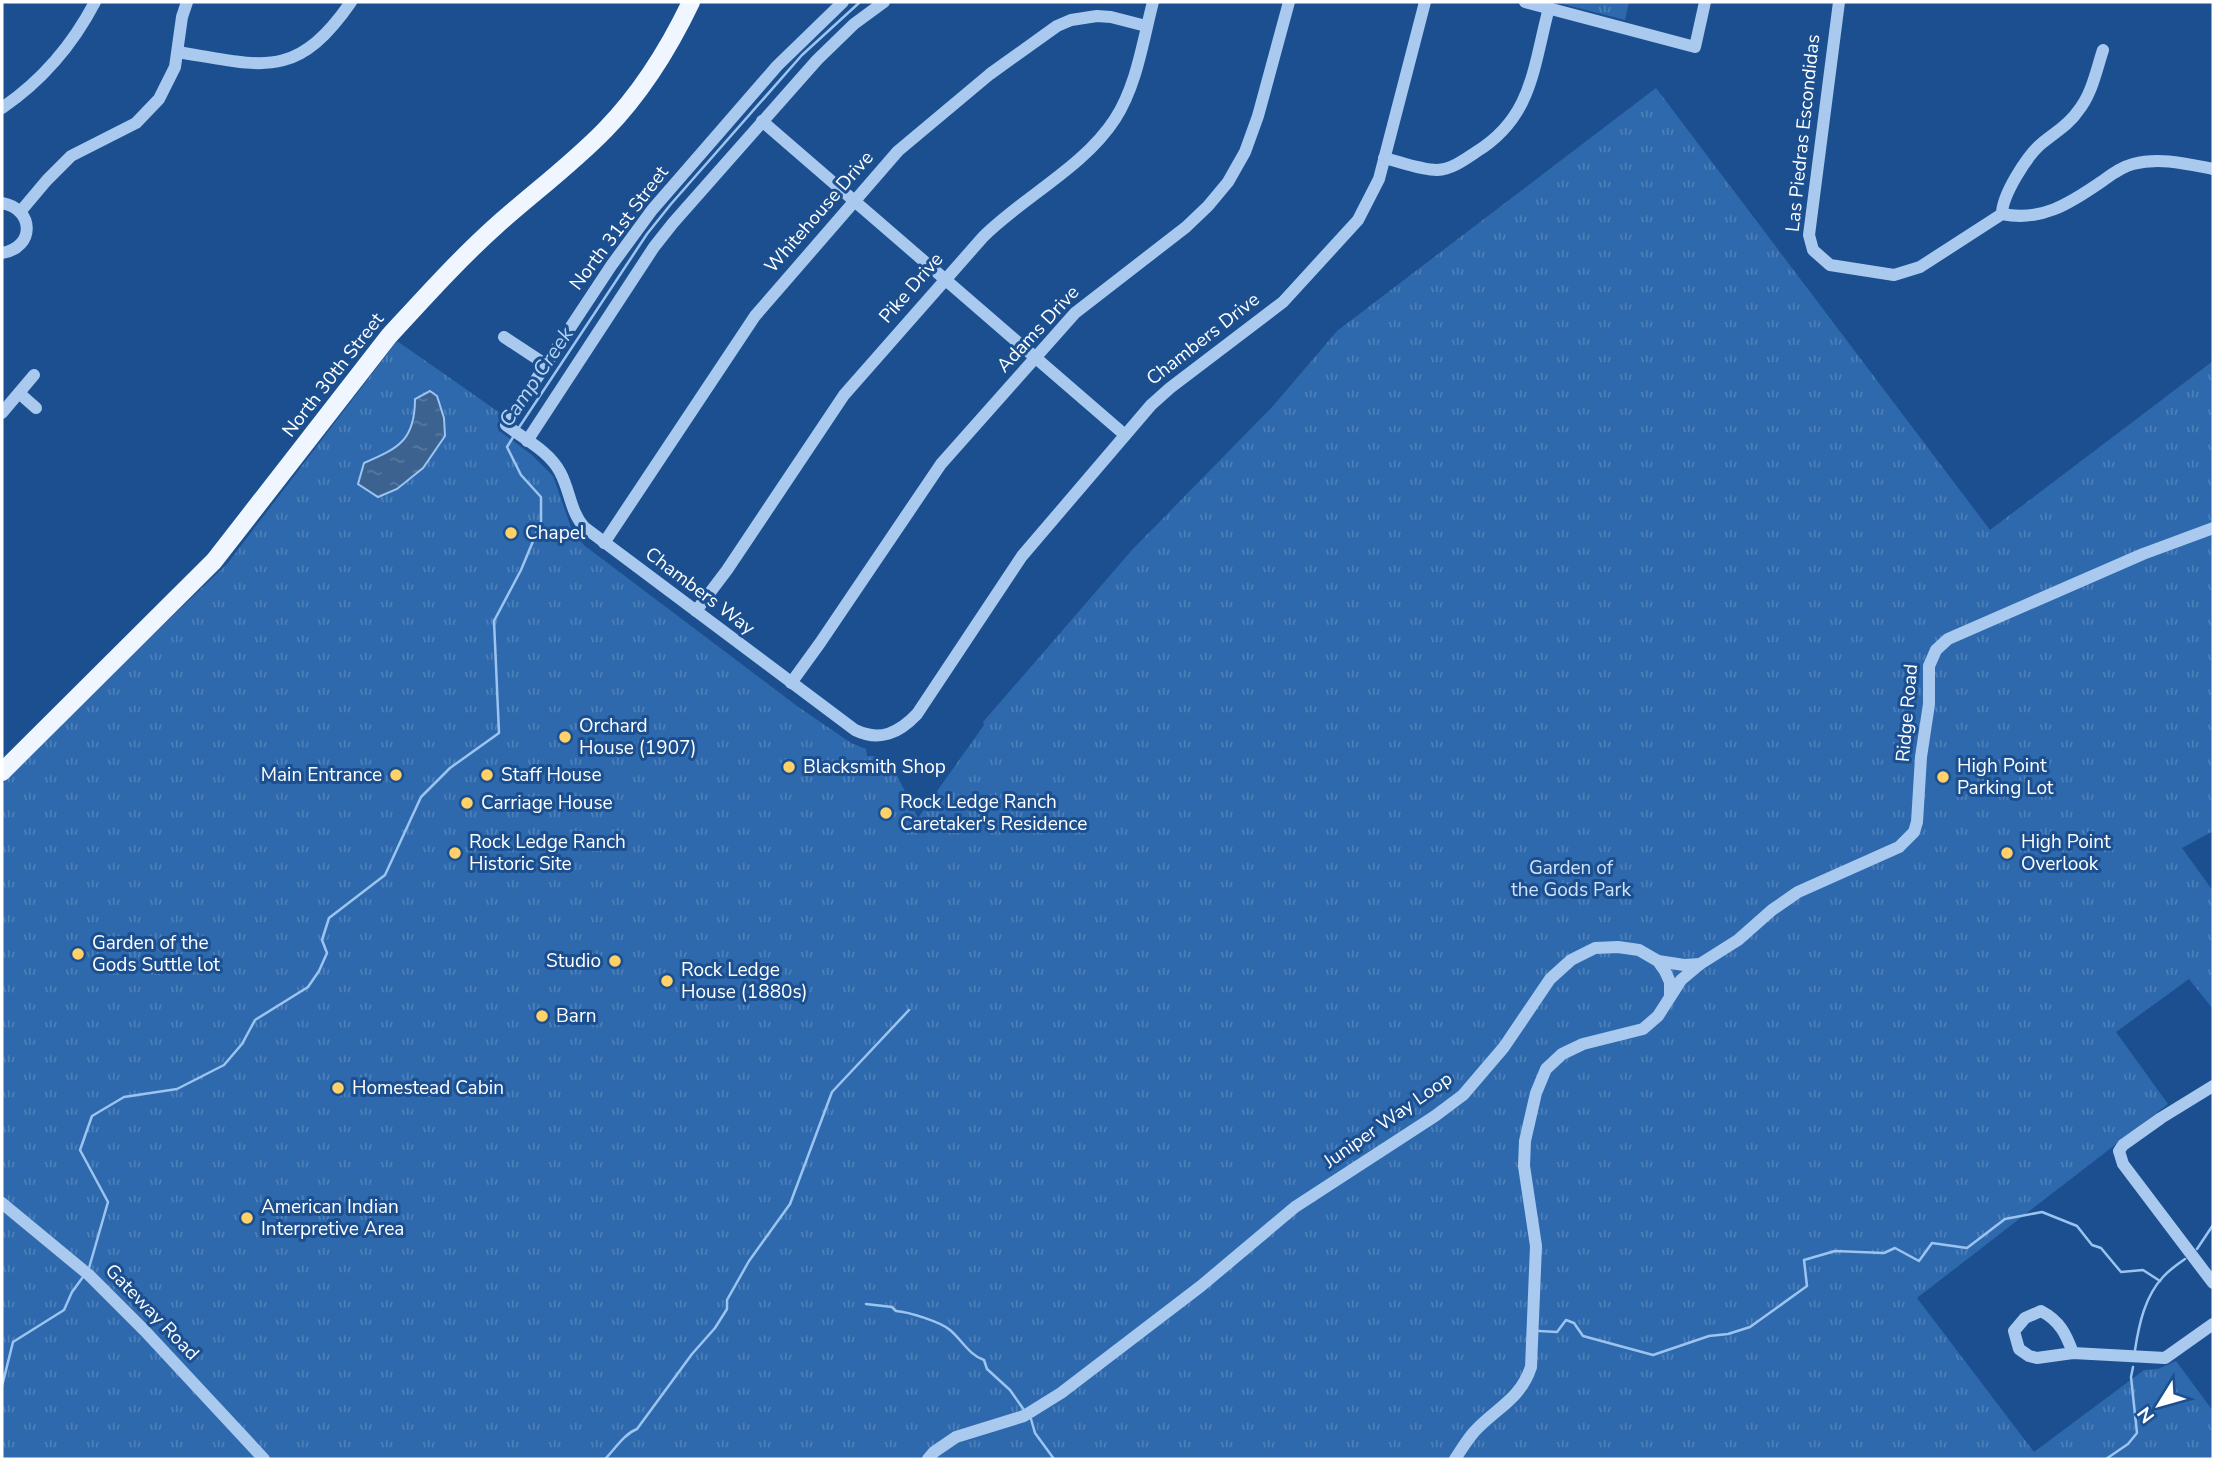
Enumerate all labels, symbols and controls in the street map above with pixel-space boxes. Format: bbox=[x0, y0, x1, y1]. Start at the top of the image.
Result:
street label: Las Piedras Escondidas bbox=[1780, 33, 1826, 233]
street label: Whitehouse Drive bbox=[759, 145, 879, 279]
street label: North 31st Street bbox=[564, 160, 675, 296]
street label: Pike Drive bbox=[873, 247, 949, 329]
street label: Adams Drive bbox=[991, 280, 1085, 378]
street label: Chambers Drive bbox=[1141, 287, 1265, 391]
street label: North 30th Street bbox=[276, 307, 390, 443]
water label: Camp Creek bbox=[492, 321, 580, 432]
place label: Chapel bbox=[525, 520, 586, 546]
marker: Chapel bbox=[503, 525, 519, 541]
street label: Chambers Way bbox=[640, 541, 760, 641]
street label: Ridge Road bbox=[1890, 663, 1924, 763]
place label: Orchard House (1907) bbox=[579, 713, 696, 761]
marker: Orchard House (1907) bbox=[557, 729, 573, 745]
place label: High Point Parking Lot bbox=[1957, 753, 2054, 801]
place label: Blacksmith Shop bbox=[803, 754, 946, 780]
marker: Blacksmith Shop bbox=[781, 759, 797, 775]
place label: Main Entrance bbox=[261, 762, 382, 788]
place label: Staff House bbox=[501, 762, 602, 788]
marker: Main Entrance bbox=[388, 767, 404, 783]
marker: Staff House bbox=[479, 767, 495, 783]
marker: High Point Parking Lot bbox=[1935, 769, 1951, 785]
place label: Rock Ledge Ranch Caretaker's Residence bbox=[900, 789, 1087, 837]
place label: Carriage House bbox=[481, 790, 613, 816]
marker: Carriage House bbox=[459, 795, 475, 811]
marker: Rock Ledge Ranch Caretaker's Residence bbox=[878, 805, 894, 821]
place label: Rock Ledge Ranch Historic Site bbox=[469, 829, 626, 877]
place label: High Point Overlook bbox=[2021, 829, 2111, 877]
marker: Rock Ledge Ranch Historic Site bbox=[447, 845, 463, 861]
marker: High Point Overlook bbox=[1999, 845, 2015, 861]
park label: Garden of the Gods Park bbox=[1511, 855, 1631, 903]
place label: Garden of the Gods Suttle lot bbox=[92, 930, 220, 978]
marker: Garden of the Gods Suttle lot bbox=[70, 946, 86, 962]
place label: Studio bbox=[546, 948, 601, 974]
marker: Studio bbox=[607, 953, 623, 969]
place label: Rock Ledge House (1880s) bbox=[681, 957, 808, 1005]
marker: Rock Ledge House (1880s) bbox=[659, 973, 675, 989]
place label: Barn bbox=[556, 1003, 597, 1029]
marker: Barn bbox=[534, 1008, 550, 1024]
street label: Juniper Way Loop bbox=[1318, 1066, 1458, 1175]
place label: Homestead Cabin bbox=[352, 1075, 504, 1101]
marker: Homestead Cabin bbox=[330, 1080, 346, 1096]
place label: American Indian Interpretive Area bbox=[261, 1194, 404, 1242]
marker: American Indian Interpretive Area bbox=[239, 1210, 255, 1226]
street label: Gateway Road bbox=[99, 1258, 205, 1366]
north arrow bbox=[2124, 1370, 2194, 1440]
text: N bbox=[2132, 1401, 2161, 1428]

